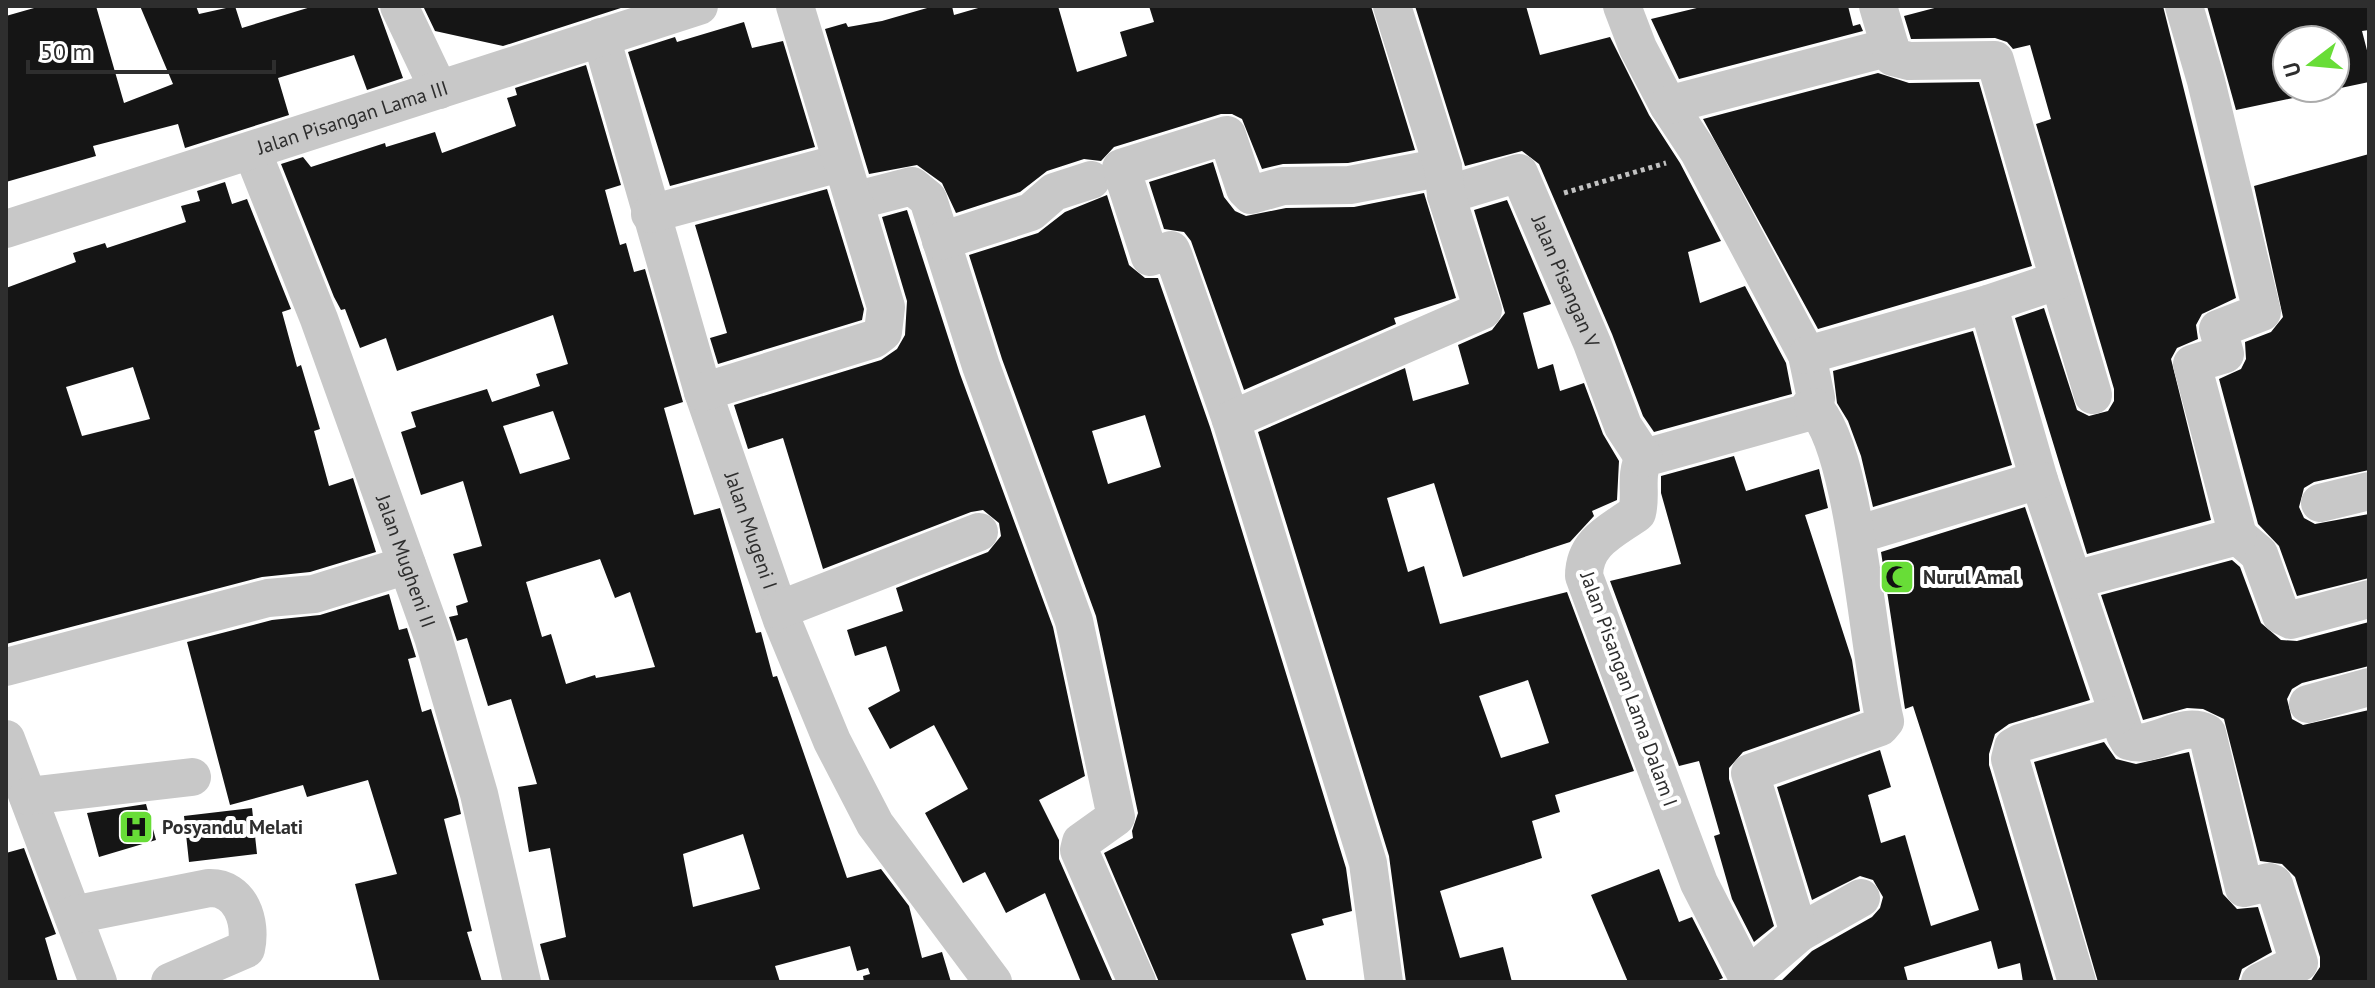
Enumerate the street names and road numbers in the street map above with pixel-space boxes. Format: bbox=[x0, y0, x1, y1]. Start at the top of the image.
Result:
street label: Jalan Pisangan Lama III bbox=[253, 75, 451, 161]
street label: Jalan Pisangan V bbox=[1525, 210, 1606, 352]
street label: Jalan Mugeni I bbox=[718, 467, 783, 593]
street label: Jalan Mugheni II bbox=[370, 490, 442, 631]
street label: Jalan Pisangan Lama Dalam I bbox=[1574, 567, 1684, 810]

